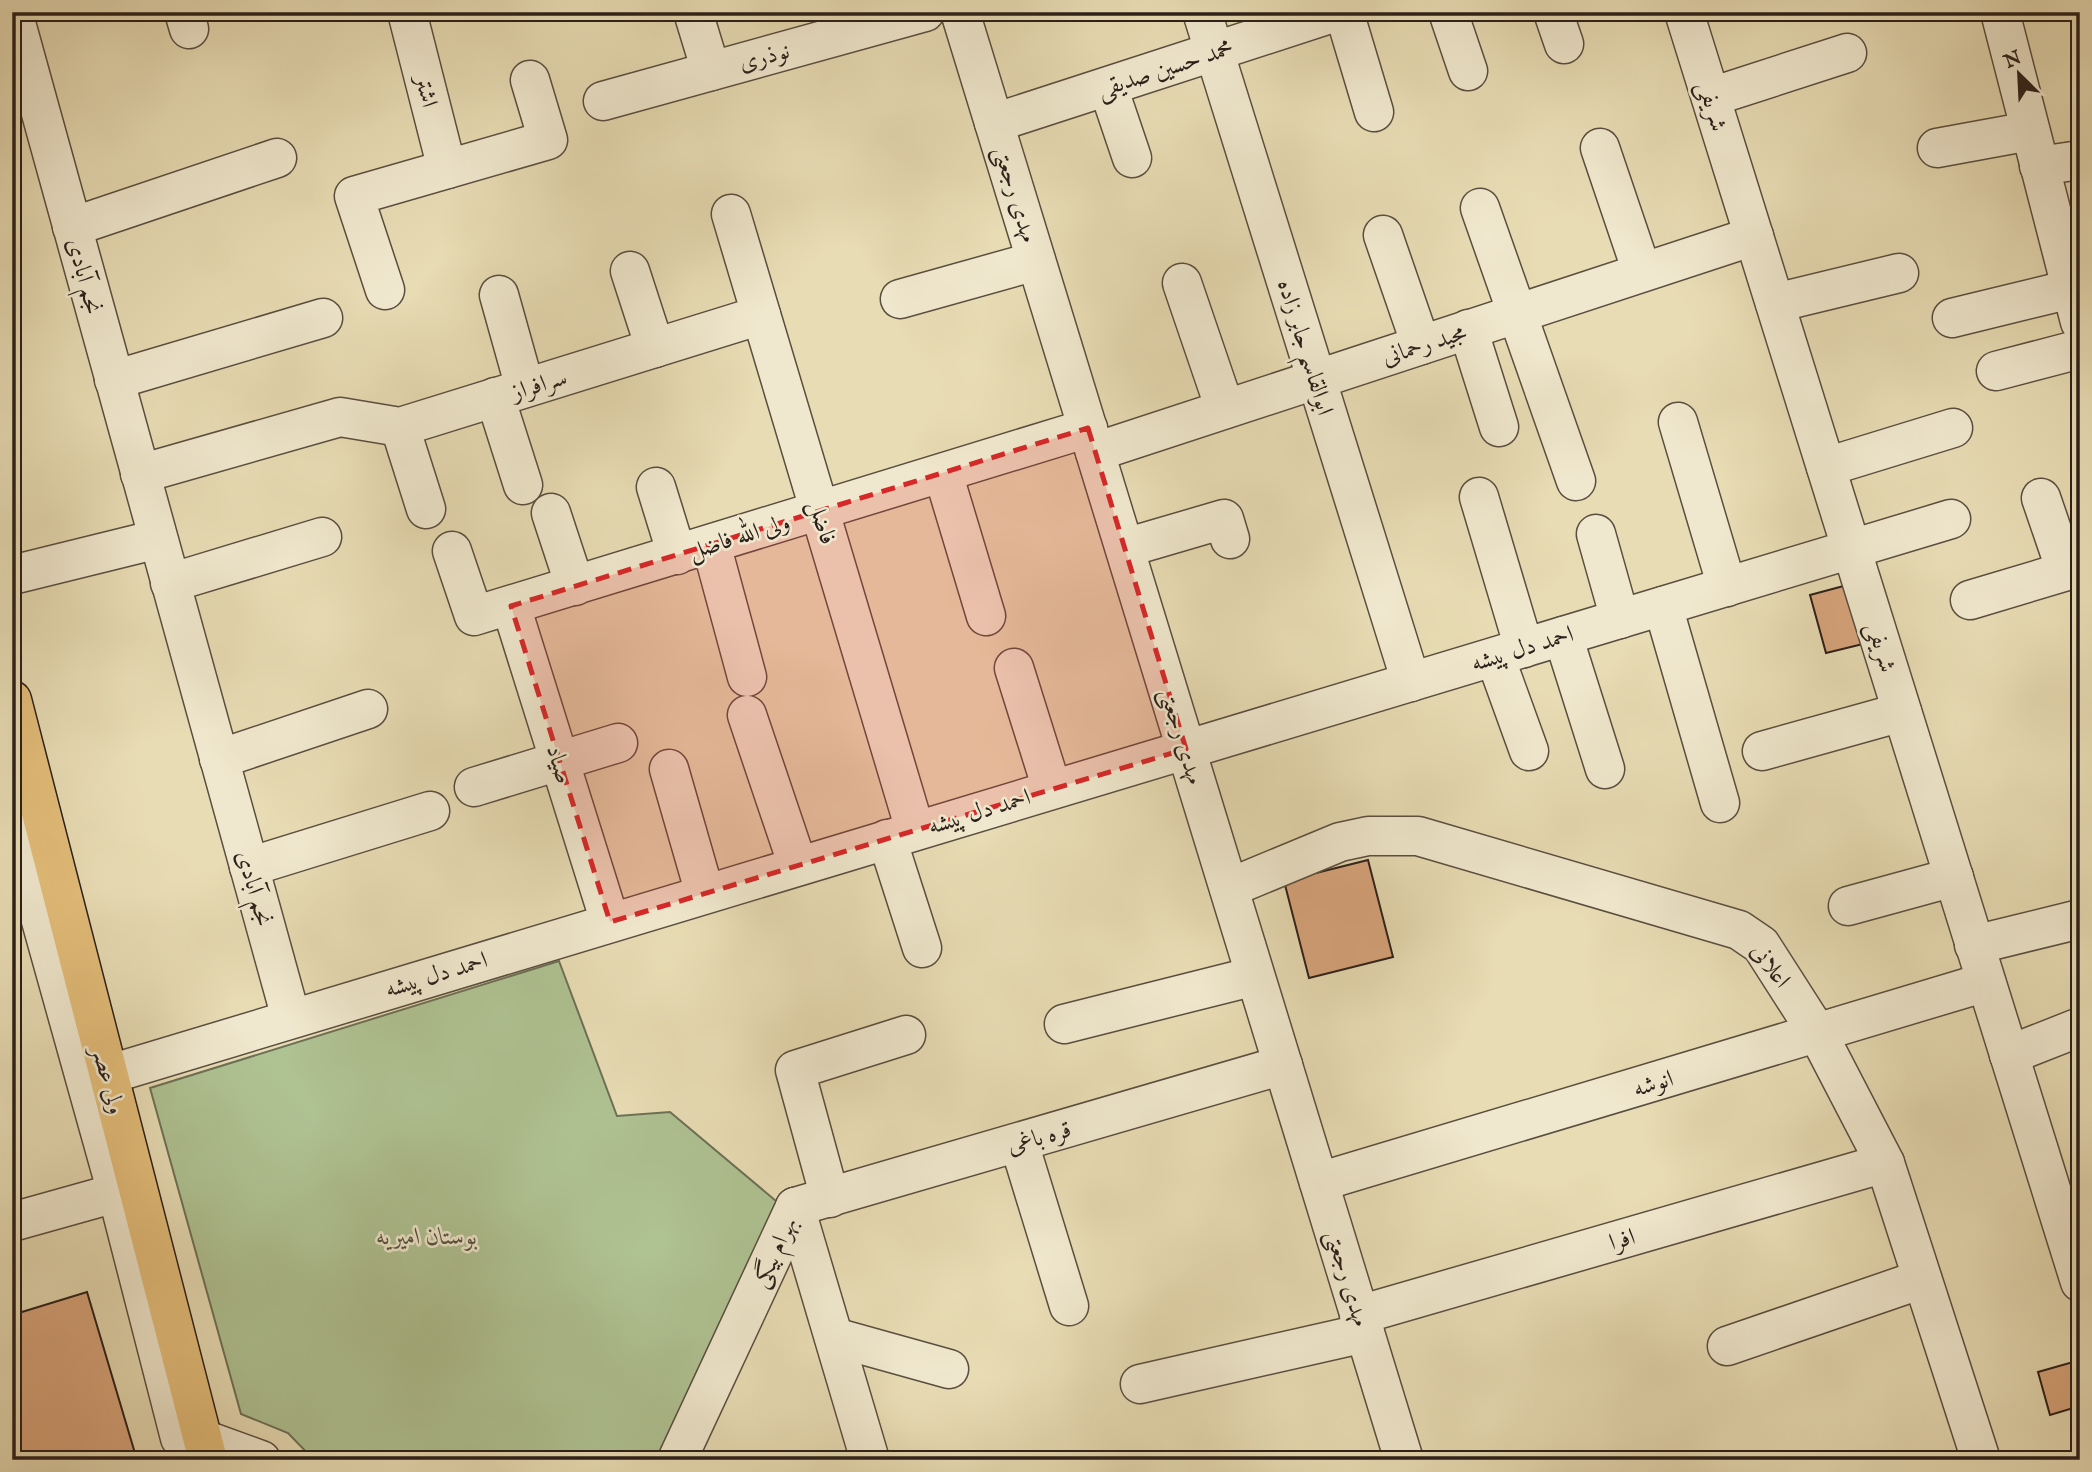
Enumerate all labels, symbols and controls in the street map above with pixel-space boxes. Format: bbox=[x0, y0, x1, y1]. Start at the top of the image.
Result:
street label: محمد حسین صدیقی bbox=[1094, 33, 1237, 106]
street label: نوذری bbox=[735, 36, 793, 79]
north arrow bbox=[1983, 38, 2054, 108]
text: N bbox=[2000, 46, 2026, 75]
street label: اشتر bbox=[406, 69, 444, 111]
street label: شریفی bbox=[1689, 78, 1734, 135]
street label: مهدی رجعتی bbox=[985, 143, 1044, 246]
street label: نجم آبادی bbox=[54, 235, 109, 319]
street label: ابوالقاسم جابر زاده bbox=[1263, 276, 1340, 421]
street label: مجید رحمانی bbox=[1378, 317, 1471, 374]
street label: سرافراز bbox=[506, 362, 571, 409]
street label: فاضل bbox=[800, 496, 843, 548]
street label: ولی الله فاضل bbox=[683, 502, 794, 568]
street label: احمد دل پیشه bbox=[1467, 619, 1578, 680]
street label: شریفی bbox=[1858, 619, 1903, 676]
street label: مهدی رجعتی bbox=[1151, 685, 1210, 788]
street label: صیاد bbox=[538, 741, 579, 788]
street label: احمد دل پیشه bbox=[924, 782, 1035, 843]
street label: نجم آبادی bbox=[223, 847, 279, 931]
street label: اعلانی bbox=[1743, 937, 1797, 995]
street label: احمد دل پیشه bbox=[381, 945, 492, 1006]
street label: ولی عصر bbox=[83, 1040, 131, 1118]
street label: انوشه bbox=[1629, 1064, 1677, 1105]
street label: قره باغی bbox=[1004, 1115, 1075, 1162]
street label: بهرام بیگی bbox=[745, 1212, 809, 1295]
park label: بوستان امیریه bbox=[377, 1222, 478, 1253]
street label: افرا bbox=[1606, 1222, 1639, 1259]
street label: مهدی رجعتی bbox=[1317, 1227, 1376, 1330]

